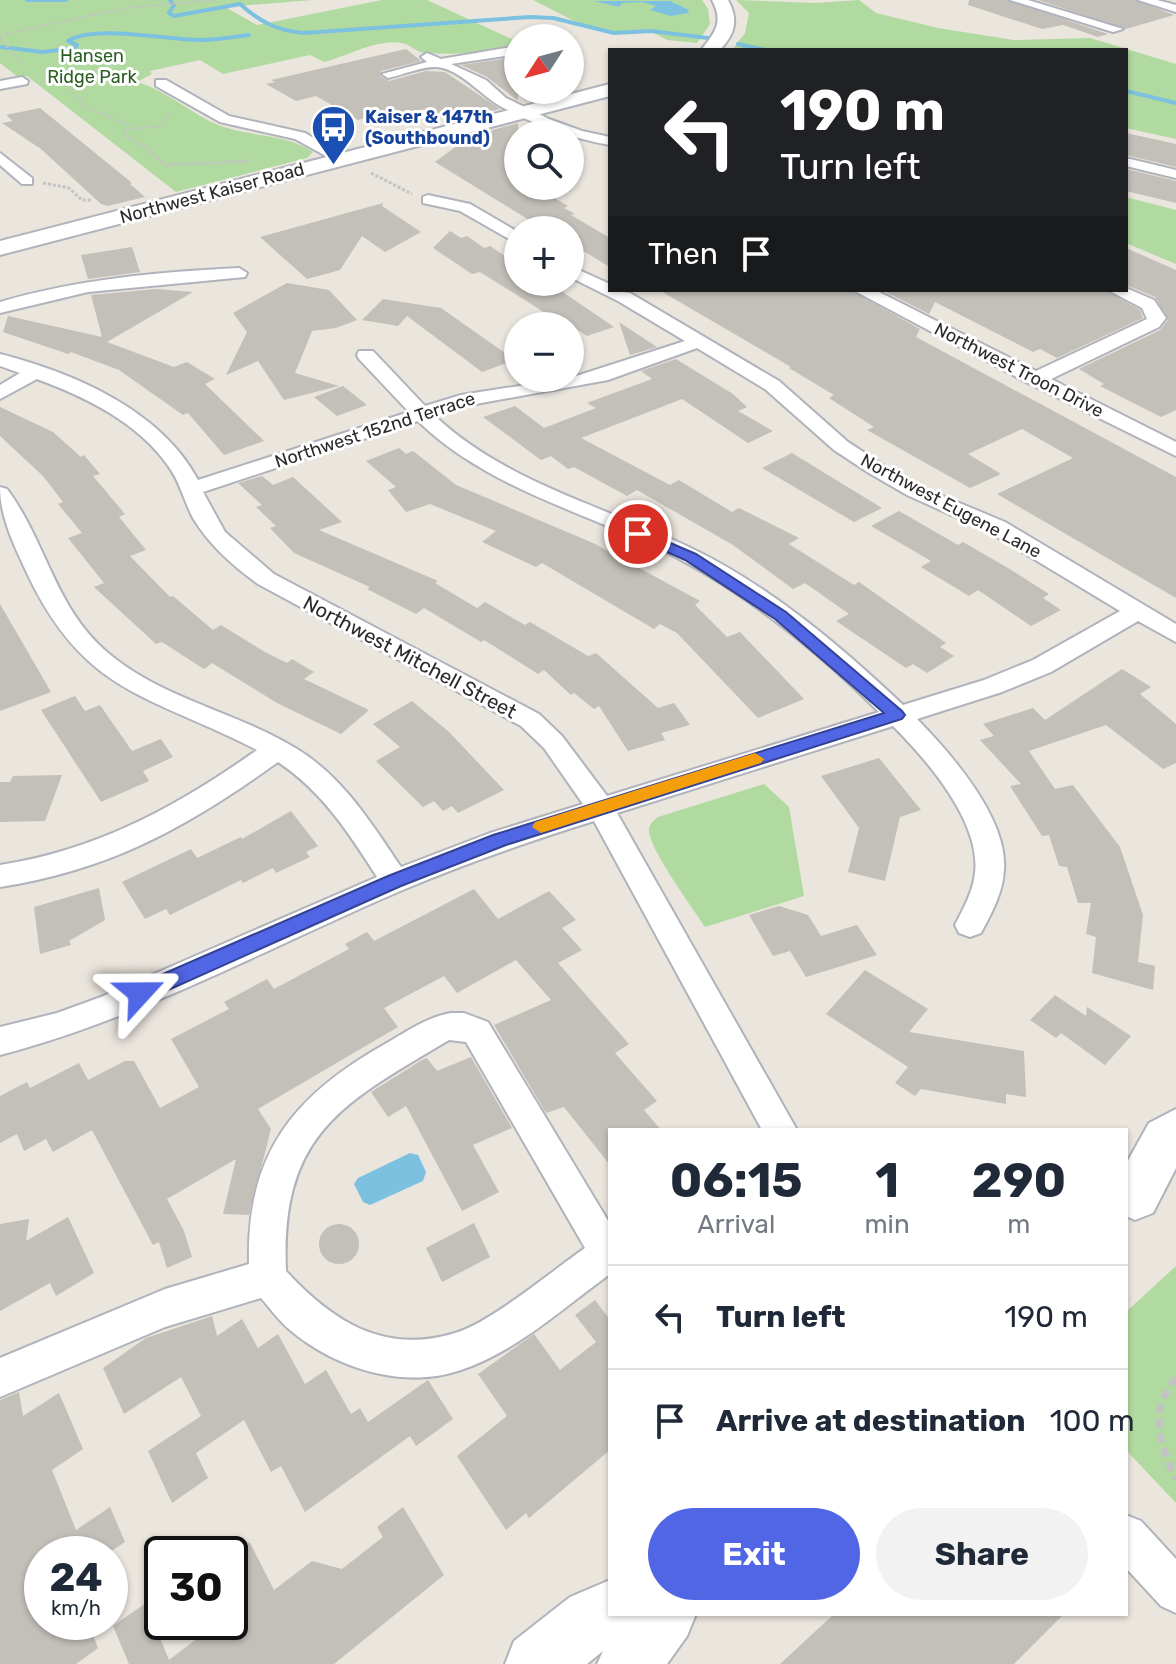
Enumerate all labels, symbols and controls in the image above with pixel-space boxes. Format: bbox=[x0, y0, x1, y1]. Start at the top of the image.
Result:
north arrow bbox=[504, 24, 584, 104]
map controls bbox=[504, 24, 584, 392]
park label: Hansen Ridge Park bbox=[47, 45, 137, 88]
text: 190 m bbox=[780, 78, 945, 144]
icon: left bbox=[648, 80, 752, 184]
bus stop icon: Kaiser & 147th (Southbound) bbox=[310, 103, 358, 166]
place label: Kaiser & 147th (Southbound) bbox=[365, 106, 493, 149]
button: search bbox=[504, 120, 584, 200]
text: Turn left bbox=[780, 145, 921, 188]
street label: Northwest Kaiser Road bbox=[117, 158, 307, 228]
button: + bbox=[504, 216, 584, 296]
icon: arrive bbox=[734, 232, 778, 276]
text: Then bbox=[648, 236, 718, 272]
button: − bbox=[504, 312, 584, 392]
street label: Northwest Troon Drive bbox=[931, 318, 1107, 422]
street label: Northwest 152nd Terrace bbox=[272, 387, 478, 473]
street label: Northwest Eugene Lane bbox=[857, 449, 1045, 563]
pin bbox=[604, 500, 672, 568]
icon: arrive bbox=[616, 512, 660, 556]
street label: Northwest Mitchell Street bbox=[299, 591, 521, 724]
position arrow bbox=[98, 951, 182, 1035]
text: 06:15 bbox=[670, 1152, 803, 1209]
text: 1 bbox=[875, 1152, 899, 1209]
text: 290 bbox=[972, 1152, 1066, 1209]
text: Arrival bbox=[697, 1209, 775, 1240]
text: min bbox=[865, 1209, 910, 1240]
text: m bbox=[1007, 1209, 1030, 1240]
icon: left bbox=[648, 1295, 692, 1339]
text: Turn left bbox=[716, 1299, 846, 1335]
text: 190 m bbox=[1004, 1299, 1088, 1335]
icon: arrive bbox=[648, 1399, 692, 1443]
text: Arrive at destination bbox=[716, 1403, 1026, 1439]
text: 100 m bbox=[1050, 1403, 1135, 1439]
button: Exit bbox=[648, 1508, 860, 1600]
button: Share bbox=[876, 1508, 1088, 1600]
speed limit sign: 30 bbox=[144, 1536, 248, 1640]
text: 24 bbox=[49, 1554, 103, 1601]
text: km/h bbox=[51, 1596, 101, 1620]

